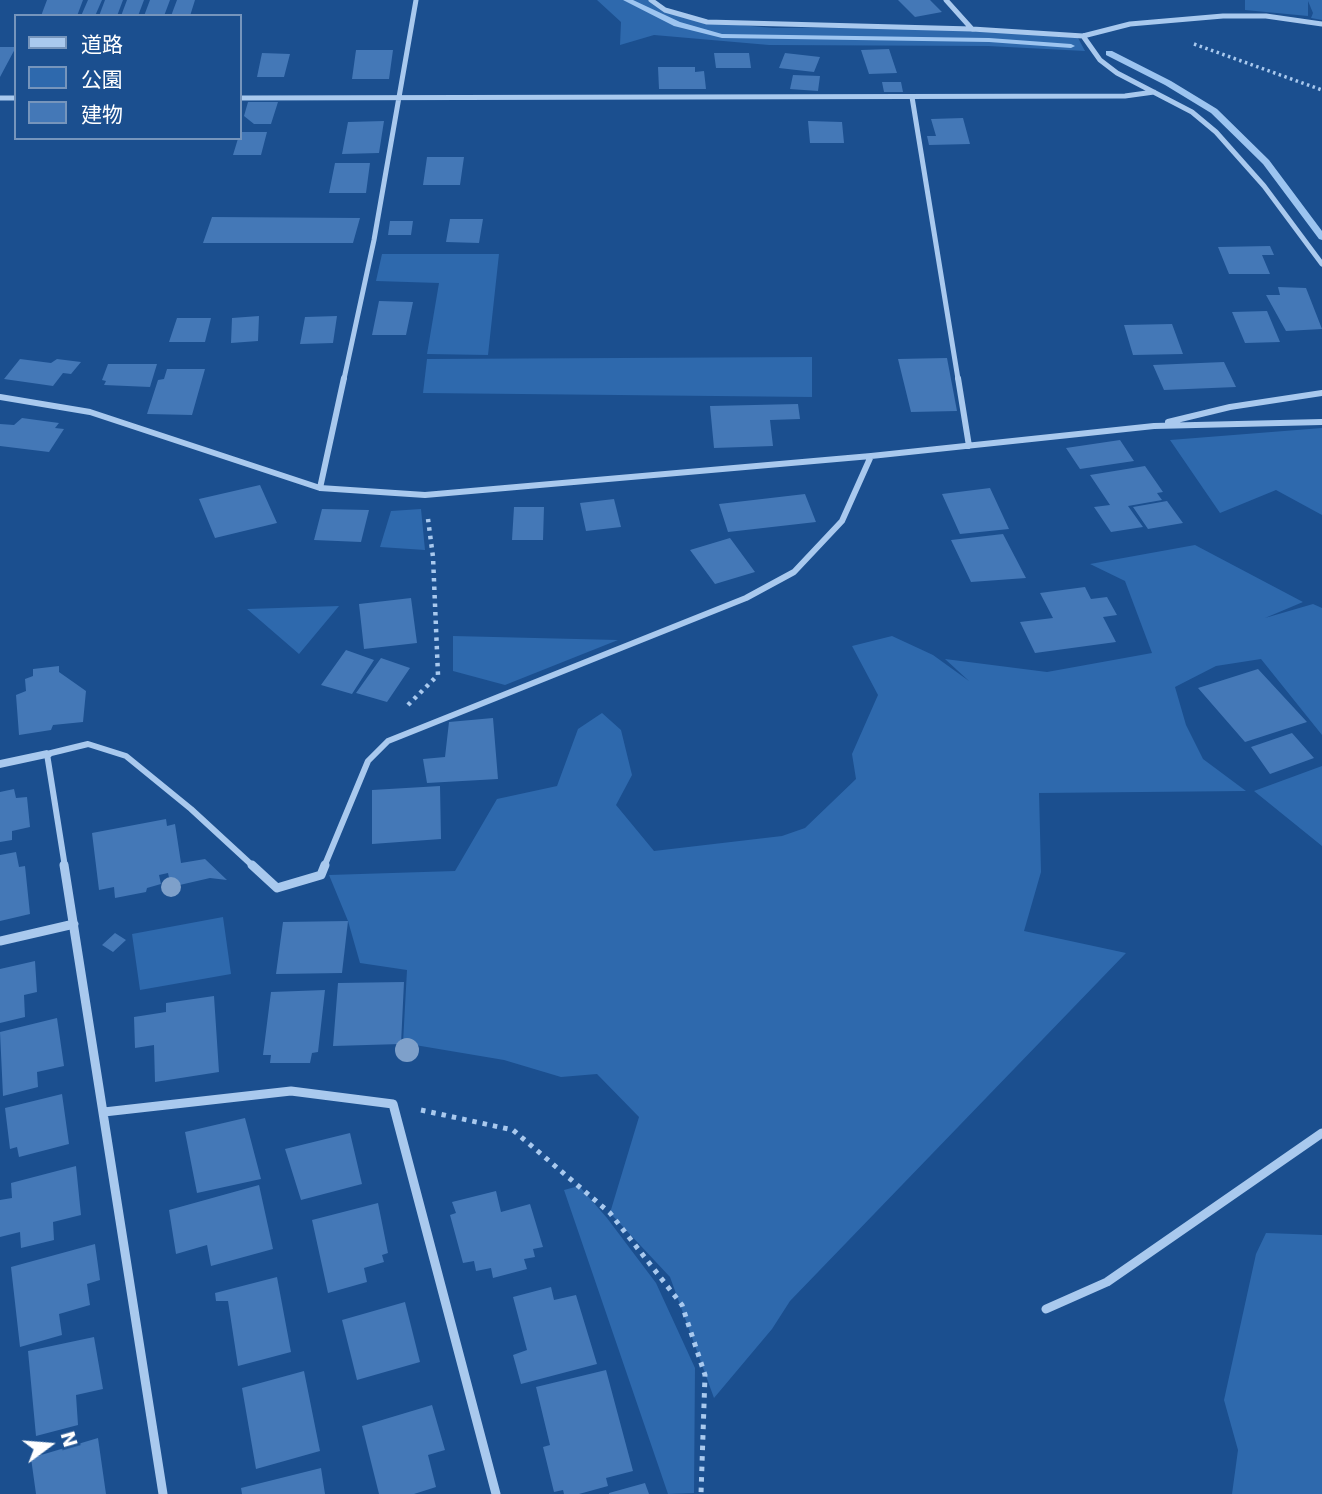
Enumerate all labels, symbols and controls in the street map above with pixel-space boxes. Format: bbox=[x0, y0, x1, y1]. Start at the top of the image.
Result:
legend bbox=[14, 14, 242, 140]
text: 道路 bbox=[81, 33, 123, 57]
text: 公園 bbox=[81, 68, 123, 92]
text: 建物 bbox=[81, 103, 123, 127]
north arrow bbox=[14, 1410, 84, 1480]
text: N bbox=[56, 1429, 82, 1450]

